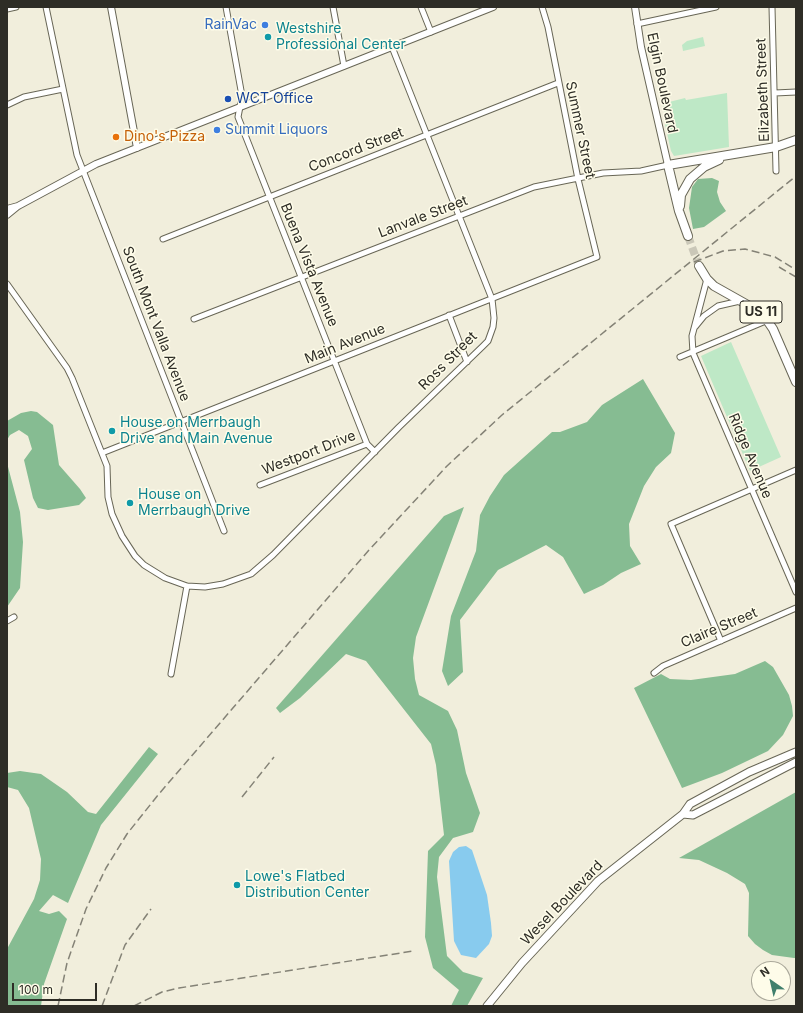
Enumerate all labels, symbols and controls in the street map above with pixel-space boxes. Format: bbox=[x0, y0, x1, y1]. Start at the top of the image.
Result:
place label: RainVac bbox=[204, 17, 257, 33]
marker: RainVac bbox=[260, 20, 270, 30]
place label: Westshire Professional Center bbox=[276, 21, 406, 54]
street label: Elgin Boulevard bbox=[643, 31, 681, 135]
marker: Westshire Professional Center bbox=[263, 32, 273, 42]
street label: Elizabeth Street bbox=[753, 38, 773, 142]
street label: Summer Street bbox=[562, 80, 598, 180]
place label: WCT Office bbox=[236, 91, 313, 107]
marker: WCT Office bbox=[223, 94, 233, 104]
place label: Summit Liquors bbox=[225, 122, 328, 138]
street label: Concord Street bbox=[306, 124, 406, 176]
marker: Summit Liquors bbox=[212, 125, 222, 135]
place label: Dino's Pizza bbox=[124, 129, 205, 145]
marker: Dino's Pizza bbox=[111, 132, 121, 142]
street label: Lanvale Street bbox=[376, 192, 470, 242]
street label: Buena Vista Avenue bbox=[277, 201, 341, 329]
street label: South Mont Valla Avenue bbox=[119, 244, 193, 404]
road number: US 11 bbox=[740, 301, 782, 323]
street label: Main Avenue bbox=[302, 320, 388, 368]
street label: Ross Street bbox=[415, 328, 481, 394]
street label: Ridge Avenue bbox=[725, 411, 775, 501]
place label: House on Merrbaugh Drive and Main Avenue bbox=[120, 415, 273, 448]
marker: House on Merrbaugh Drive and Main Avenue bbox=[107, 426, 117, 436]
street label: Westport Drive bbox=[260, 427, 358, 479]
place label: House on Merrbaugh Drive bbox=[138, 487, 250, 520]
marker: House on Merrbaugh Drive bbox=[125, 498, 135, 508]
street label: Claire Street bbox=[678, 604, 760, 652]
street label: Wesel Boulevard bbox=[518, 857, 606, 949]
place label: Lowe's Flatbed Distribution Center bbox=[245, 869, 369, 902]
marker: Lowe's Flatbed Distribution Center bbox=[232, 880, 242, 890]
north arrow bbox=[751, 961, 791, 1001]
text: N bbox=[757, 964, 772, 980]
scale bar bbox=[14, 975, 99, 1001]
text: 100 m bbox=[19, 982, 53, 997]

